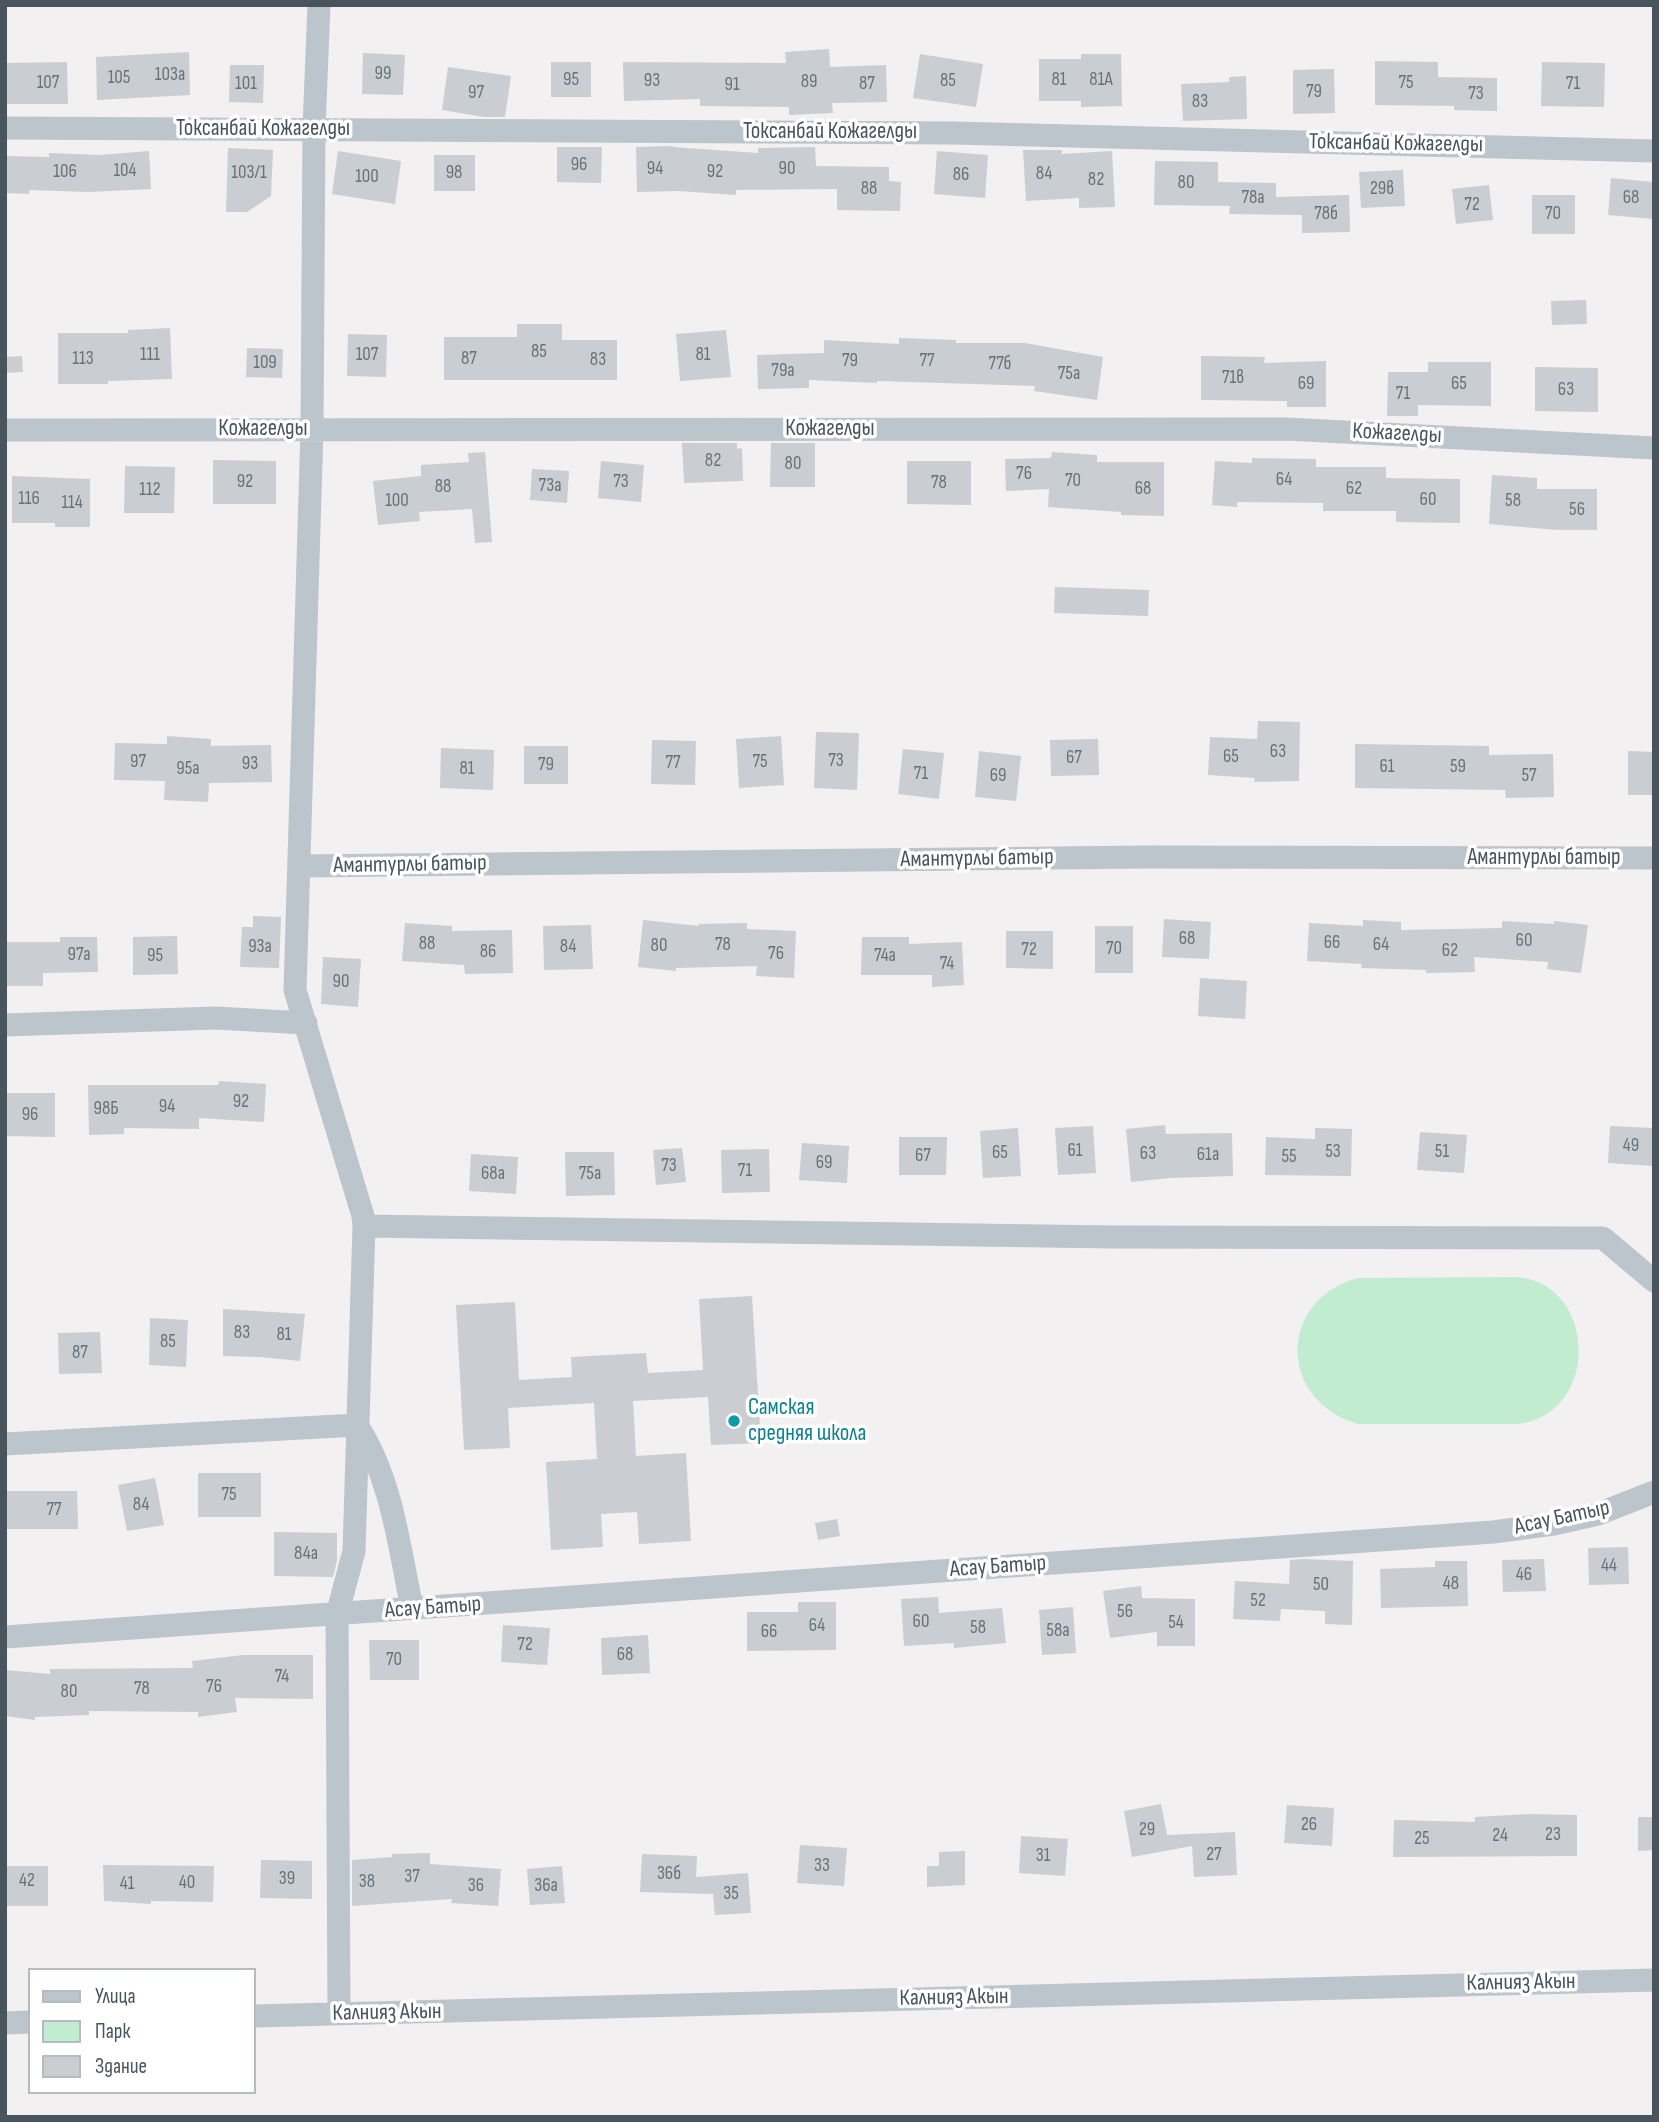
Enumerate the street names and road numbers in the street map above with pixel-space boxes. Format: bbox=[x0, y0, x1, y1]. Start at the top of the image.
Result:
street label: Токсанбай Кожагелды bbox=[176, 115, 350, 143]
street label: Токсанбай Кожагелды bbox=[743, 118, 917, 146]
street label: Токсанбай Кожагелды bbox=[1309, 129, 1483, 159]
street label: Кожагелды bbox=[218, 415, 308, 443]
street label: Кожагелды bbox=[785, 415, 875, 443]
street label: Кожагелды bbox=[1352, 418, 1442, 450]
street label: Амантурлы батыр bbox=[900, 844, 1054, 874]
street label: Амантурлы батыр bbox=[1467, 844, 1621, 872]
street label: Амантурлы батыр bbox=[333, 850, 487, 880]
street label: Асау Батыр bbox=[1512, 1494, 1612, 1542]
street label: Асау Батыр bbox=[949, 1550, 1047, 1584]
street label: Асау Батыр bbox=[384, 1591, 482, 1625]
street label: Калнияз Акын bbox=[1466, 1968, 1576, 1998]
street label: Калнияз Акын bbox=[899, 1983, 1009, 2013]
street label: Калнияз Акын bbox=[332, 1998, 442, 2028]

